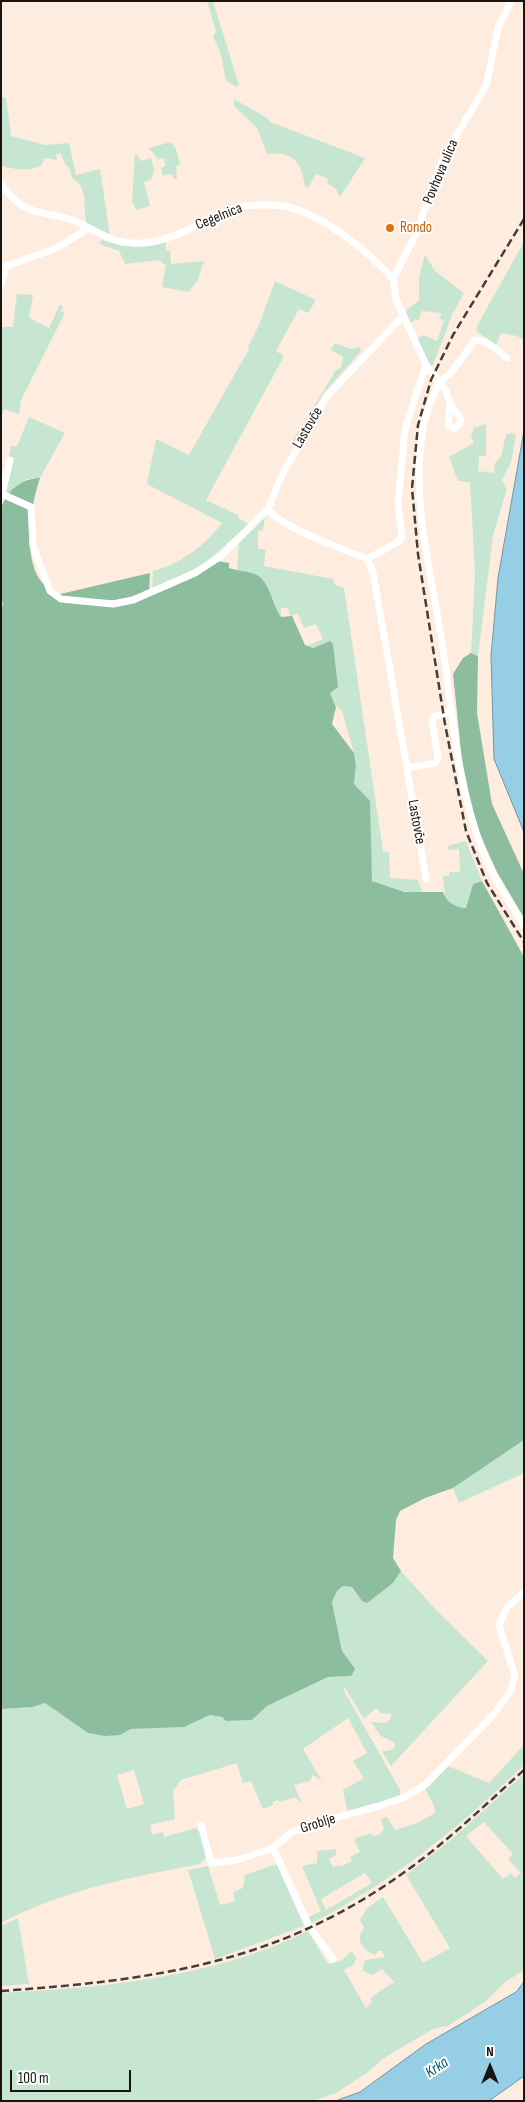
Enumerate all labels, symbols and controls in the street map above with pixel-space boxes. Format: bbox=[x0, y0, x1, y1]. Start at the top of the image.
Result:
street label: Povhova ulica bbox=[419, 137, 463, 207]
street label: Cegelnica bbox=[193, 200, 245, 234]
place label: Rondo bbox=[400, 219, 432, 237]
marker: Rondo bbox=[384, 222, 396, 234]
street label: Lastovče bbox=[289, 404, 327, 452]
street label: Lastovče bbox=[403, 798, 429, 846]
street label: Groblje bbox=[298, 1810, 338, 1838]
north arrow bbox=[465, 2042, 515, 2092]
text: N bbox=[486, 2043, 494, 2060]
water label: Krka bbox=[422, 2053, 452, 2083]
scale bar bbox=[12, 2060, 134, 2092]
text: 100 m bbox=[18, 2069, 49, 2088]

